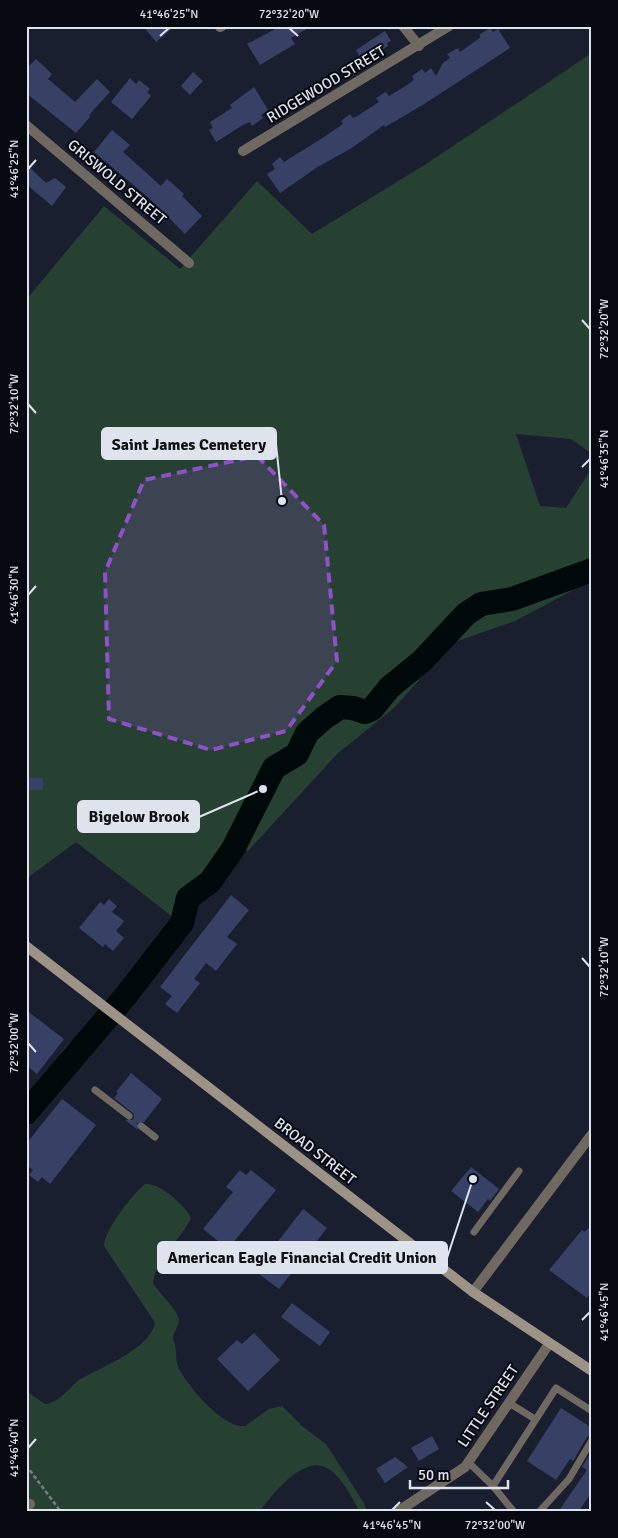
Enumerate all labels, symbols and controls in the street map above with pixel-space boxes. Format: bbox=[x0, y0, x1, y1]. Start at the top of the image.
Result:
text: 41°46'25"N bbox=[140, 7, 198, 22]
text: 72°32'20"W bbox=[259, 7, 319, 22]
street label: RIDGEWOOD STREET bbox=[263, 41, 389, 127]
street label: GRISWOLD STREET bbox=[64, 136, 170, 229]
text: 41°46'25"N bbox=[7, 140, 22, 198]
text: 72°32'20"W bbox=[597, 299, 612, 359]
text: 72°32'10"W bbox=[7, 374, 22, 434]
callout: Saint James Cemetery bbox=[102, 428, 276, 459]
text: 41°46'35"N bbox=[597, 430, 612, 488]
text: Saint James Cemetery bbox=[112, 435, 266, 455]
text: 41°46'30"N bbox=[7, 566, 22, 624]
callout: Bigelow Brook bbox=[78, 801, 199, 832]
text: Bigelow Brook bbox=[89, 807, 190, 827]
text: 72°32'10"W bbox=[597, 937, 612, 997]
text: 72°32'00"W bbox=[7, 1013, 22, 1073]
street label: BROAD STREET bbox=[271, 1114, 360, 1189]
callout: American Eagle Financial Credit Union bbox=[158, 1242, 447, 1273]
text: American Eagle Financial Credit Union bbox=[167, 1248, 437, 1268]
text: 41°46'45"N bbox=[597, 1283, 612, 1341]
street label: LITTLE STREET bbox=[454, 1361, 522, 1451]
text: 41°46'40"N bbox=[7, 1419, 22, 1477]
scale bar bbox=[410, 1458, 508, 1490]
text: 50 m bbox=[418, 1466, 449, 1484]
text: 41°46'45"N bbox=[363, 1518, 421, 1533]
text: 72°32'00"W bbox=[465, 1518, 525, 1533]

